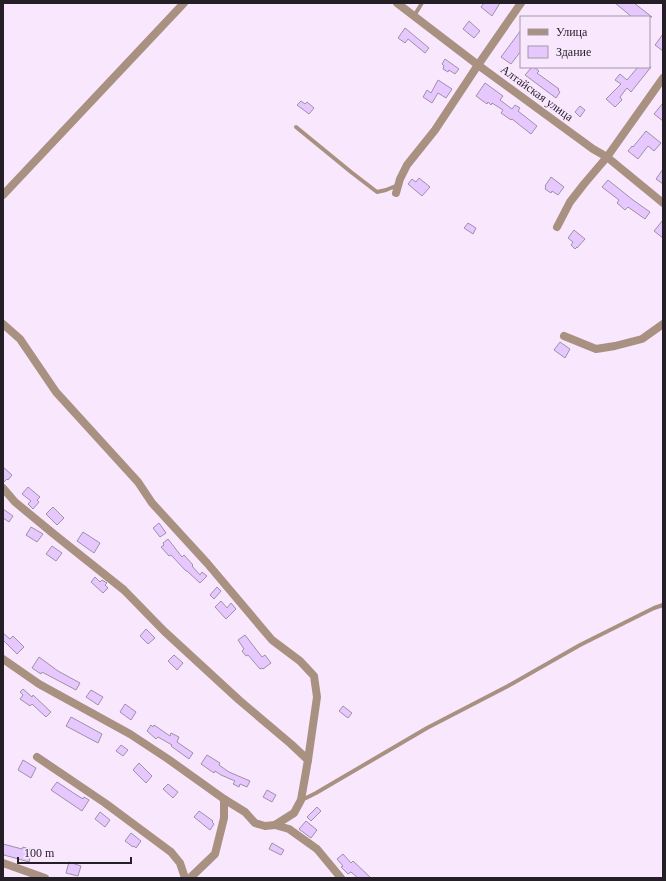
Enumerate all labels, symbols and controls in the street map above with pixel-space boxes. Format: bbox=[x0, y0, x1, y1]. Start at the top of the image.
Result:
legend bbox=[520, 16, 650, 68]
text: Улица bbox=[556, 25, 588, 39]
text: Здание bbox=[556, 45, 591, 59]
street label: Алтайская улица bbox=[498, 62, 577, 124]
scale bar bbox=[18, 839, 131, 865]
text: 100 m bbox=[24, 846, 55, 860]

